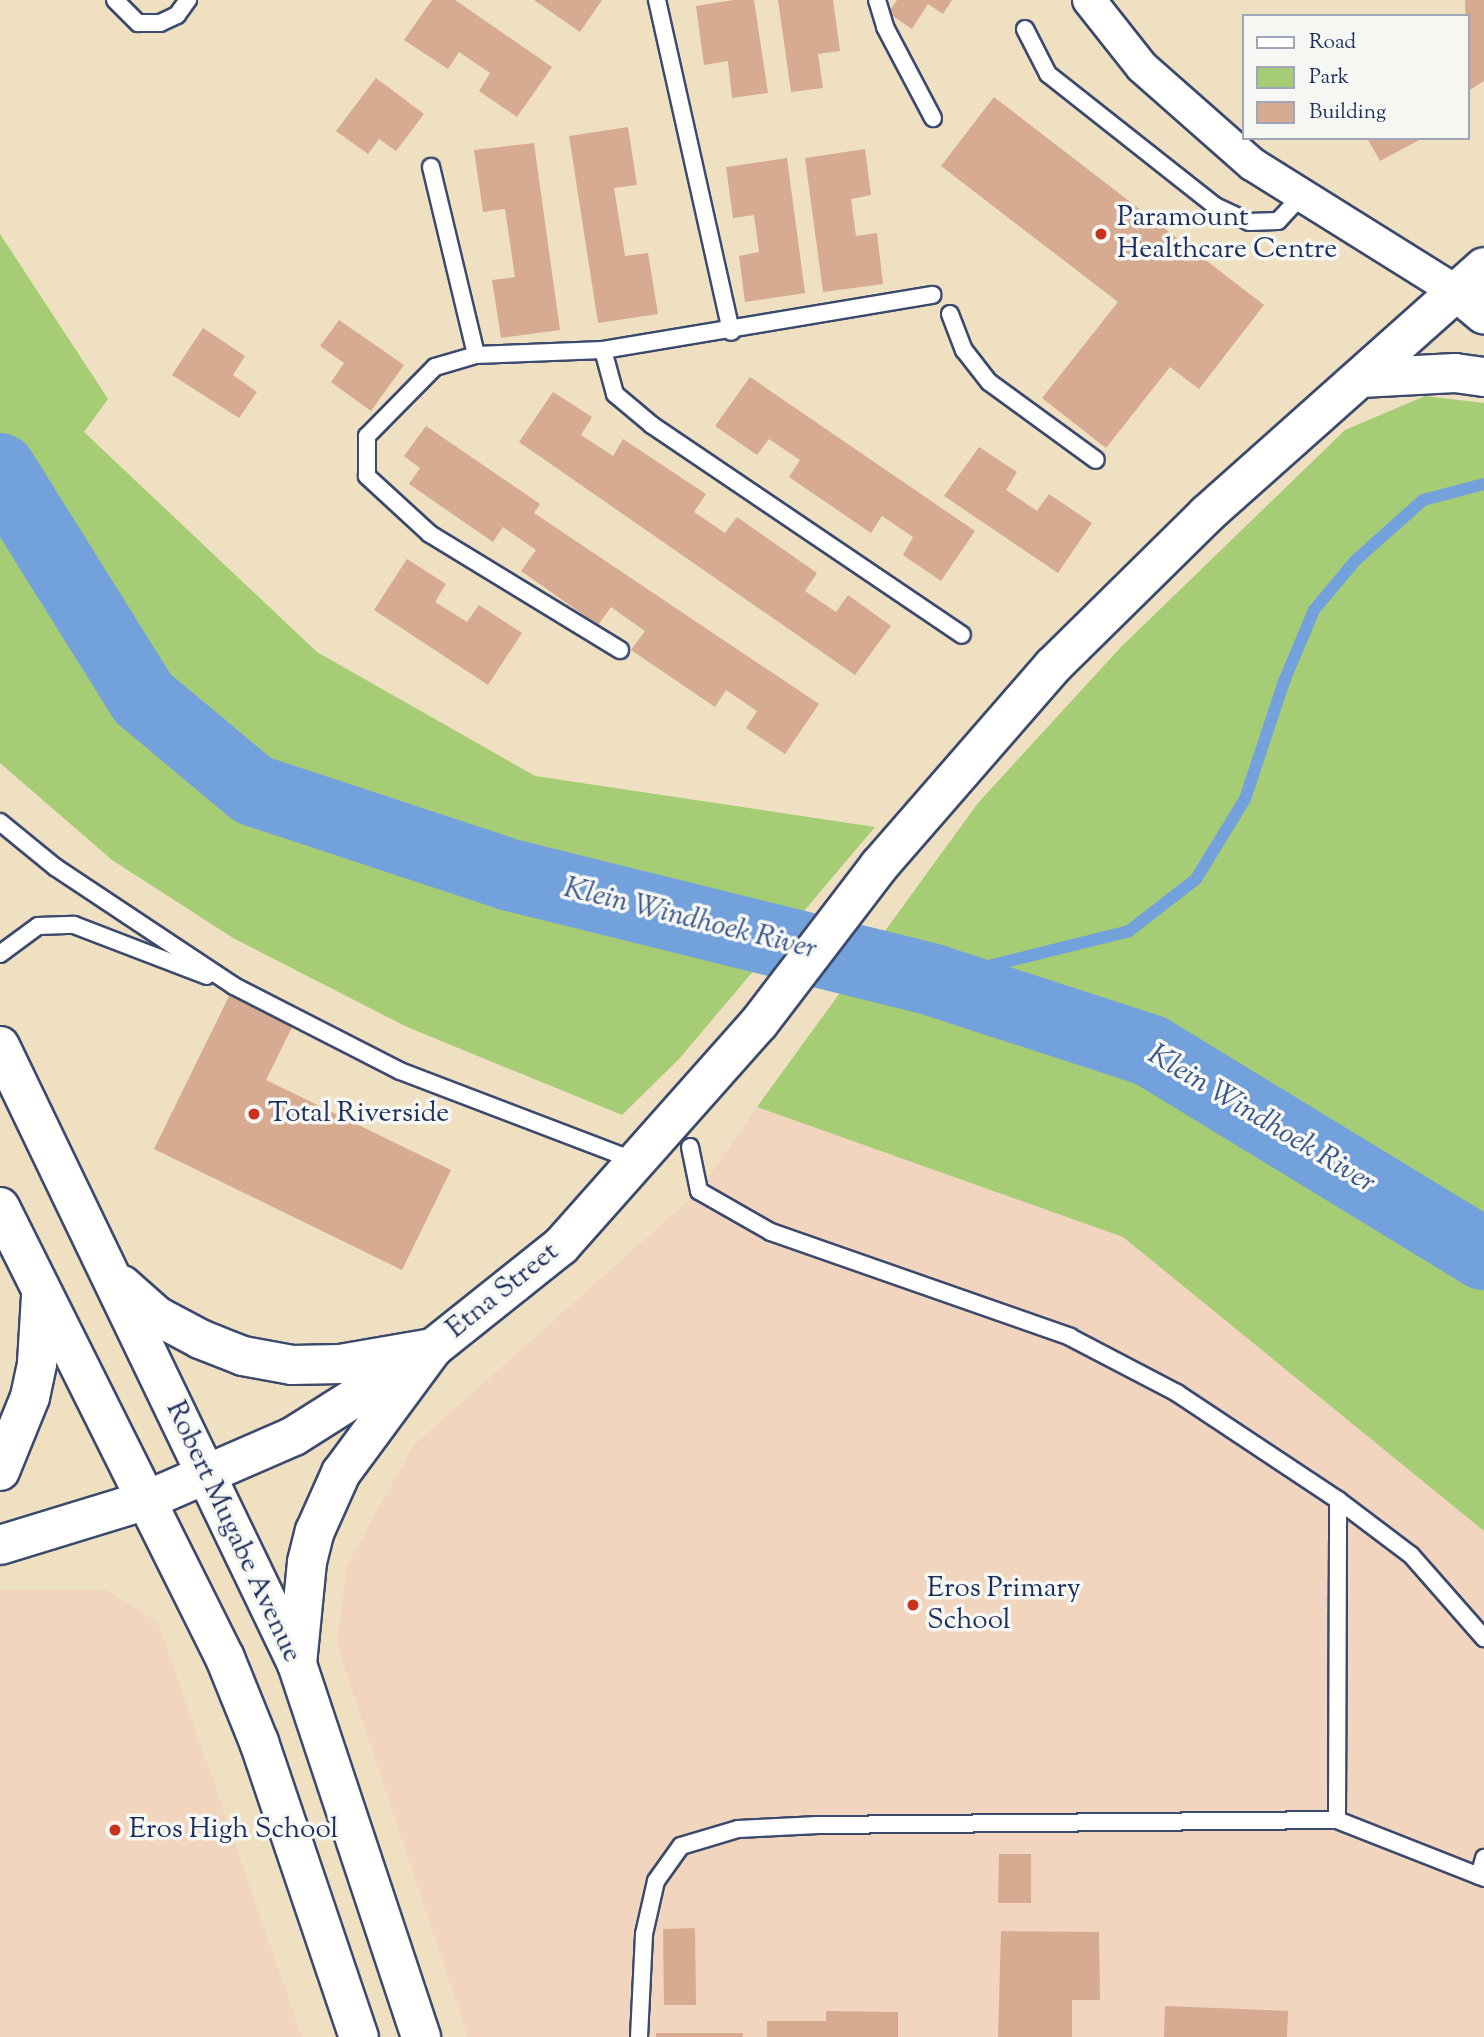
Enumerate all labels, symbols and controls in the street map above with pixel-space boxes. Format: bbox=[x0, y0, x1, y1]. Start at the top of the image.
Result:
legend bbox=[1242, 14, 1470, 140]
text: Road bbox=[1309, 28, 1356, 58]
text: Park bbox=[1309, 63, 1349, 93]
text: Building bbox=[1309, 98, 1386, 128]
place label: Paramount Healthcare Centre bbox=[1117, 201, 1337, 267]
marker: Paramount Healthcare Centre bbox=[1091, 224, 1111, 244]
water label: Klein Windhoek River bbox=[560, 871, 820, 969]
water label: Klein Windhoek River bbox=[1141, 1038, 1381, 1202]
place label: Total Riverside bbox=[268, 1097, 449, 1131]
marker: Total Riverside bbox=[246, 1106, 262, 1122]
street label: Etna Street bbox=[440, 1236, 566, 1346]
street label: Robert Mugabe Avenue bbox=[158, 1396, 308, 1668]
place label: Eros Primary School bbox=[927, 1572, 1081, 1638]
marker: Eros Primary School bbox=[905, 1597, 921, 1613]
place label: Eros High School bbox=[129, 1813, 338, 1847]
marker: Eros High School bbox=[107, 1822, 123, 1838]

